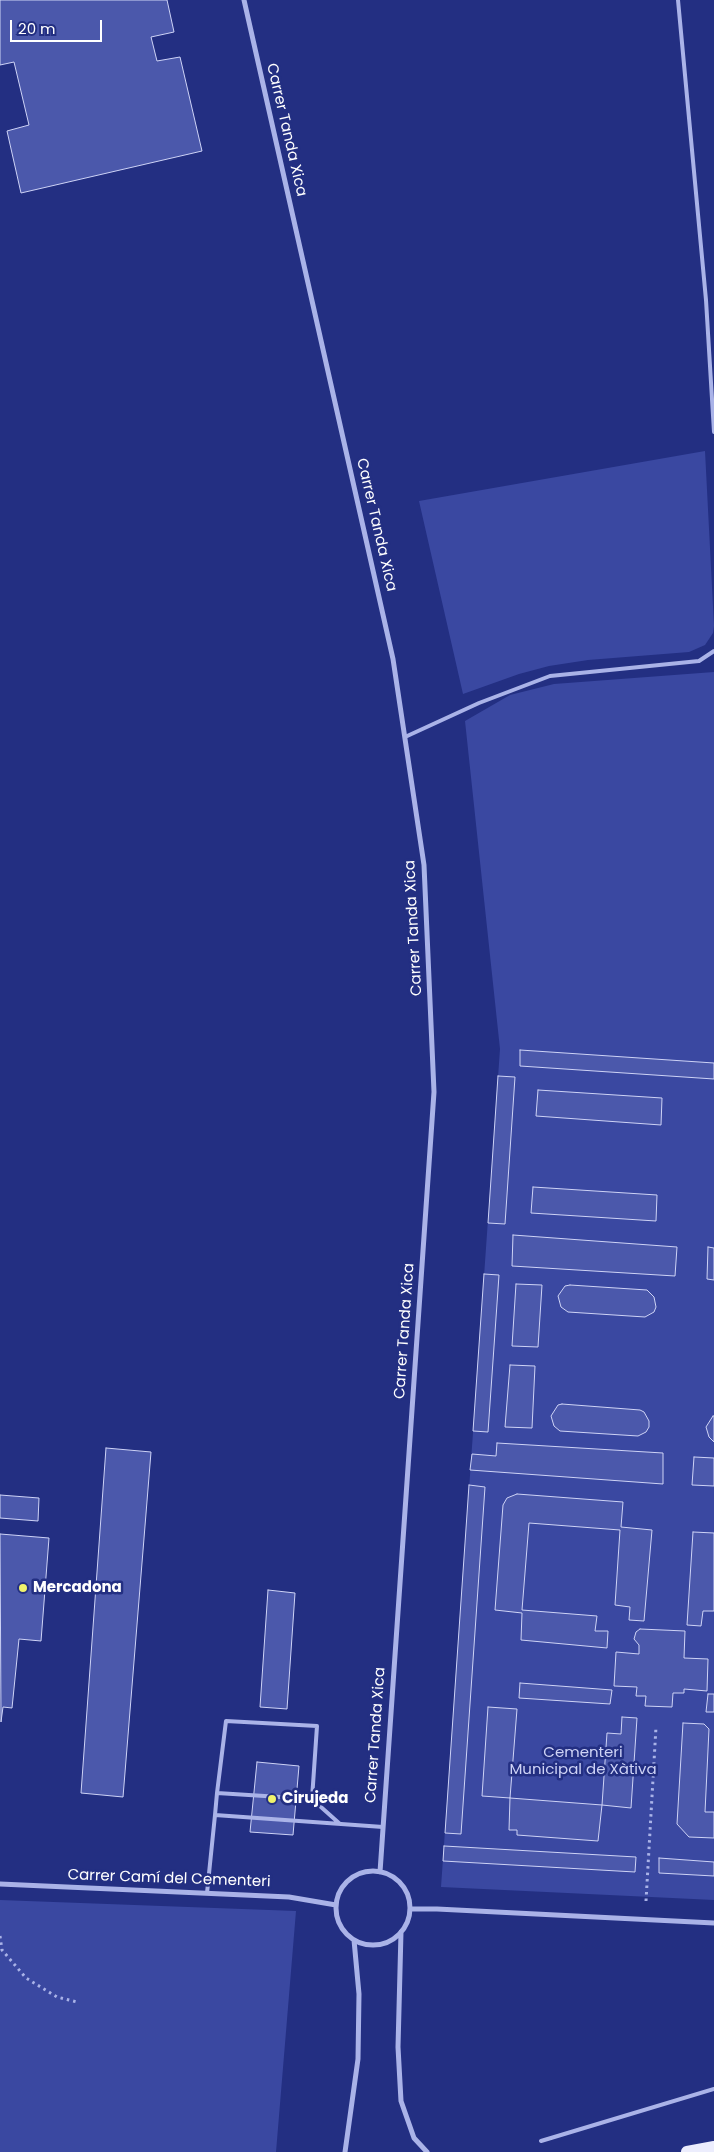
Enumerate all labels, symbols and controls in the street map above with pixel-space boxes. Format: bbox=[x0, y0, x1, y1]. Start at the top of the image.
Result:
scale bar bbox=[12, 10, 105, 42]
text: 20 m bbox=[18, 18, 56, 39]
street label: Carrer Tanda Xica bbox=[262, 62, 310, 198]
street label: Carrer Tanda Xica bbox=[352, 457, 400, 593]
street label: Carrer Tanda Xica bbox=[401, 860, 427, 996]
street label: Carrer Tanda Xica bbox=[391, 1262, 419, 1400]
place label: Mercadona bbox=[33, 1579, 122, 1597]
marker: Mercadona bbox=[17, 1582, 29, 1594]
street label: Carrer Tanda Xica bbox=[362, 1666, 390, 1804]
park label: Cementeri Municipal de Xàtiva bbox=[509, 1744, 657, 1779]
place label: Cirujeda bbox=[282, 1790, 348, 1808]
marker: Cirujeda bbox=[266, 1793, 278, 1805]
street label: Carrer Camí del Cementeri bbox=[67, 1866, 271, 1892]

